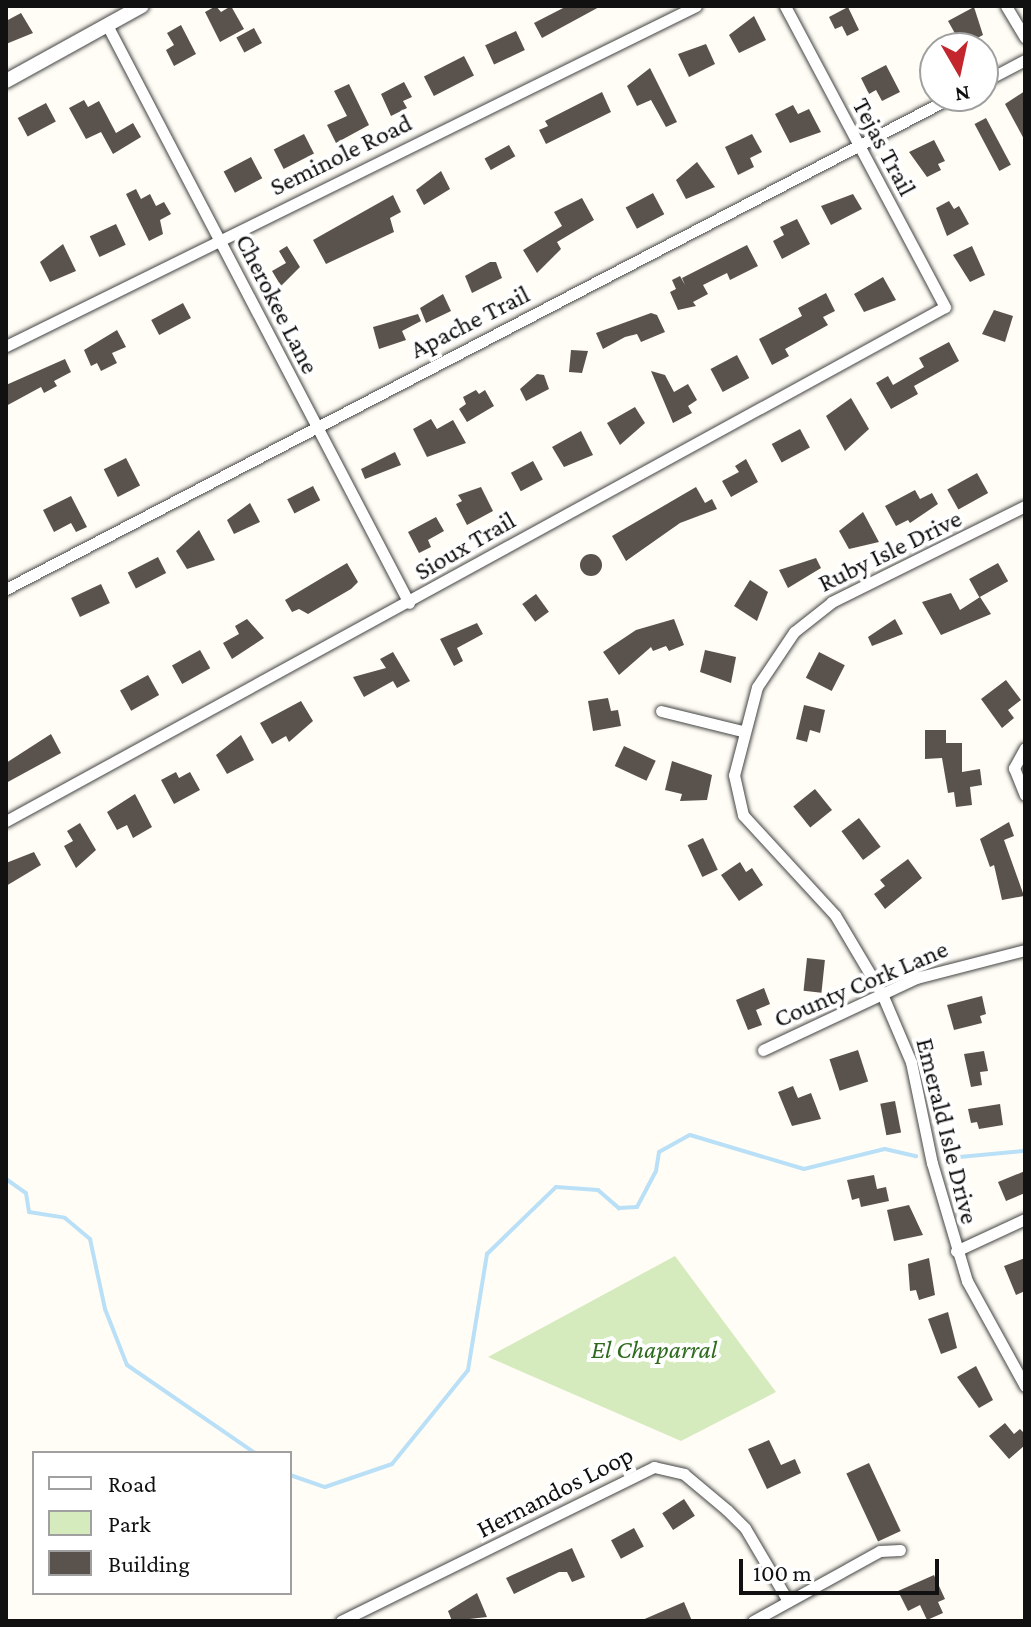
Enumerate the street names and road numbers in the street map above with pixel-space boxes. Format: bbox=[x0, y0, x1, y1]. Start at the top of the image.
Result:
street label: Tejas Trail bbox=[845, 93, 923, 201]
street label: Seminole Road bbox=[265, 107, 417, 203]
street label: Cherokee Lane bbox=[228, 229, 326, 379]
street label: Apache Trail bbox=[405, 279, 535, 365]
street label: Ruby Isle Drive bbox=[813, 503, 967, 599]
street label: Sioux Trail bbox=[409, 505, 521, 587]
street label: County Cork Lane bbox=[769, 933, 953, 1035]
street label: Emerald Isle Drive bbox=[909, 1035, 985, 1227]
street label: Hernandos Loop bbox=[471, 1439, 639, 1545]

